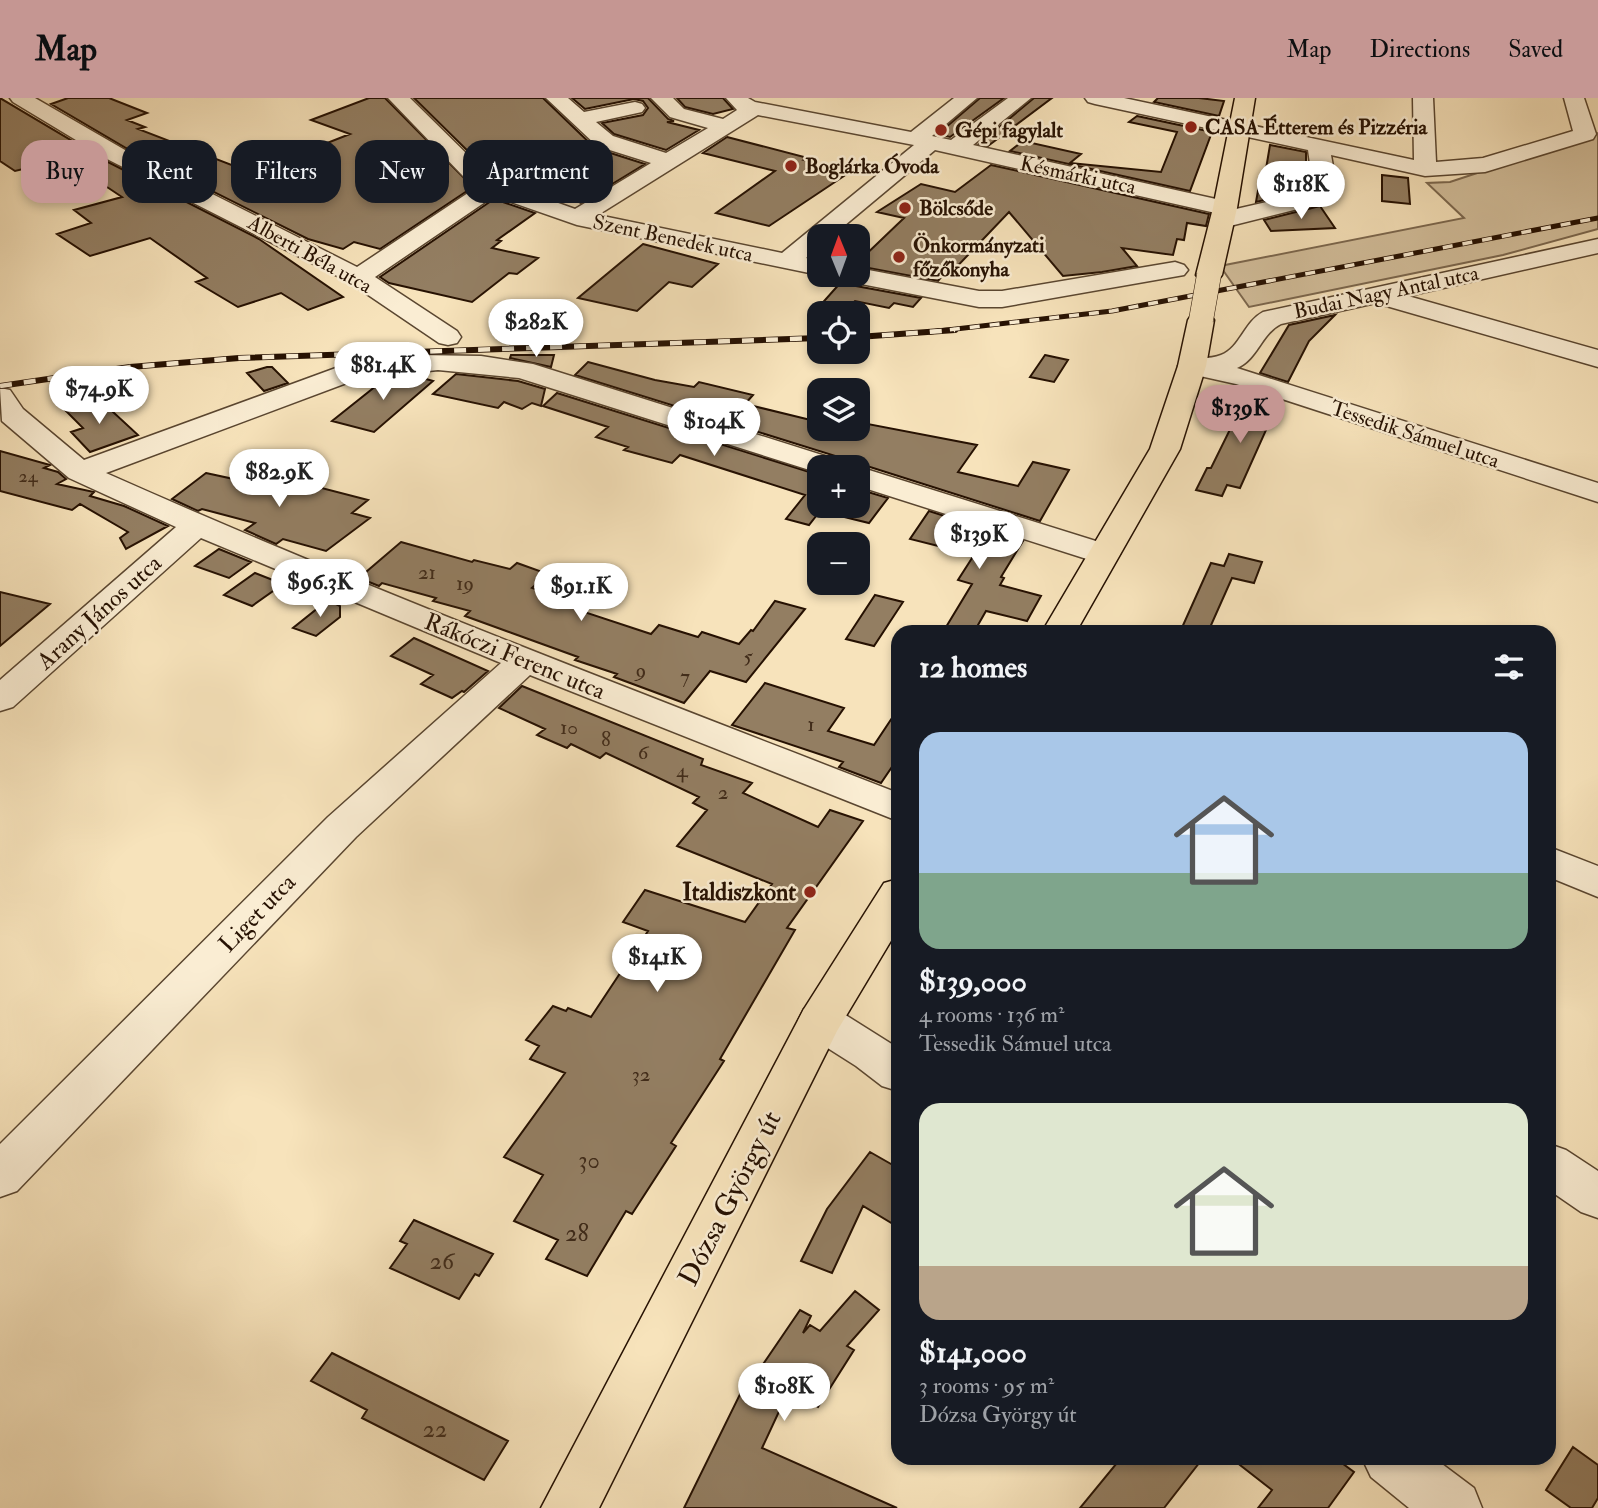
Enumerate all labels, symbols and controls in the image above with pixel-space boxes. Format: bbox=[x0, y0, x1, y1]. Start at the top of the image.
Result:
text: Map bbox=[35, 29, 97, 70]
text: Map bbox=[1286, 34, 1331, 65]
text: Directions bbox=[1369, 34, 1470, 65]
text: Saved bbox=[1508, 34, 1563, 65]
place label: CASA Étterem és Pizzéria bbox=[1205, 114, 1429, 141]
place label: Gépi fagylalt bbox=[955, 117, 1063, 144]
marker: CASA Étterem és Pizzéria bbox=[1183, 119, 1199, 135]
marker: Gépi fagylalt bbox=[933, 122, 949, 138]
chip: Buy bbox=[21, 140, 108, 203]
chip: Rent bbox=[122, 140, 217, 203]
chip: Filters bbox=[231, 140, 341, 203]
chip: New bbox=[355, 140, 449, 203]
chip: Apartment bbox=[463, 140, 613, 203]
street label: Késmárki utca bbox=[1017, 150, 1139, 201]
place label: Boglárka Óvoda bbox=[805, 153, 940, 180]
marker: Boglárka Óvoda bbox=[783, 158, 799, 174]
pin: $118K bbox=[1252, 162, 1350, 221]
text: $118K bbox=[1273, 169, 1329, 198]
place label: Bölcsőde bbox=[919, 195, 993, 222]
marker: Bölcsőde bbox=[897, 200, 913, 216]
street label: Szent Benedek utca bbox=[590, 208, 756, 269]
street label: Alberti Béla utca bbox=[242, 209, 377, 300]
north arrow bbox=[807, 224, 870, 287]
map controls bbox=[807, 224, 870, 595]
place label: Önkormányzati főzőkonyha bbox=[913, 232, 1045, 283]
marker: Önkormányzati főzőkonyha bbox=[891, 249, 907, 265]
street label: Budai Nagy Antal utca bbox=[1291, 260, 1482, 325]
pin: $282K bbox=[487, 300, 585, 359]
button: locate bbox=[807, 301, 870, 364]
text: $282K bbox=[504, 307, 568, 336]
pin: $81.4K bbox=[326, 342, 440, 402]
text: $81.4K bbox=[350, 350, 416, 379]
pin: $74.9K bbox=[42, 366, 156, 426]
text: $74.9K bbox=[65, 374, 133, 403]
button: layers bbox=[807, 378, 870, 441]
pin: $139K bbox=[1191, 386, 1289, 445]
text: $139K bbox=[1211, 393, 1269, 422]
street label: Tessedik Sámuel utca bbox=[1327, 394, 1503, 475]
pin: $104K bbox=[665, 398, 763, 458]
text: $104K bbox=[683, 406, 745, 435]
pin: $82.9K bbox=[222, 450, 336, 509]
button: + bbox=[807, 455, 870, 518]
text: $82.9K bbox=[245, 457, 313, 486]
house number: 24 bbox=[19, 465, 39, 488]
pin: $139K bbox=[930, 512, 1028, 571]
text: $139K bbox=[950, 519, 1008, 548]
button: − bbox=[807, 532, 870, 595]
street label: Arany János utca bbox=[30, 547, 169, 677]
house number: 21 bbox=[418, 559, 436, 586]
pin: $96.3K bbox=[263, 560, 377, 619]
pin: $91.1K bbox=[524, 564, 638, 623]
text: $96.3K bbox=[287, 567, 353, 596]
house number: 19 bbox=[456, 570, 474, 597]
text: $91.1K bbox=[550, 571, 612, 600]
street label: Rákóczi Ferenc utca bbox=[420, 606, 611, 707]
house number: 5 bbox=[743, 643, 753, 670]
icon: filters bbox=[1490, 648, 1528, 686]
text: 12 homes bbox=[919, 649, 1027, 686]
house number: 9 bbox=[634, 657, 646, 684]
house number: 7 bbox=[680, 663, 690, 690]
house number: 1 bbox=[807, 711, 815, 738]
house number: 10 bbox=[560, 714, 578, 741]
house number: 8 bbox=[601, 726, 611, 753]
house number: 6 bbox=[638, 739, 650, 766]
house number: 4 bbox=[676, 757, 689, 784]
icon: home bbox=[1161, 777, 1287, 903]
house number: 2 bbox=[718, 779, 728, 806]
street label: Liget utca bbox=[212, 867, 303, 959]
place label: Italdiszkont bbox=[682, 877, 796, 908]
marker: Italdiszkont bbox=[802, 884, 818, 900]
pin: $141K bbox=[608, 934, 706, 994]
text: $141K bbox=[628, 942, 686, 971]
text: $139,000 bbox=[919, 963, 1027, 1000]
text: 4 rooms · 136 m² bbox=[919, 1000, 1065, 1029]
text: Tessedik Sámuel utca bbox=[919, 1029, 1112, 1058]
house number: 32 bbox=[632, 1061, 650, 1088]
street label: Dózsa György út bbox=[671, 1105, 790, 1292]
house number: 30 bbox=[578, 1145, 600, 1176]
icon: home bbox=[1161, 1148, 1287, 1274]
house number: 28 bbox=[565, 1218, 589, 1249]
house number: 26 bbox=[430, 1246, 456, 1277]
text: $141,000 bbox=[919, 1334, 1027, 1371]
pin: $108K bbox=[735, 1364, 833, 1423]
text: $108K bbox=[754, 1371, 814, 1400]
text: 3 rooms · 95 m² bbox=[919, 1371, 1054, 1400]
text: Dózsa György út bbox=[919, 1400, 1077, 1429]
house number: 22 bbox=[423, 1414, 447, 1445]

